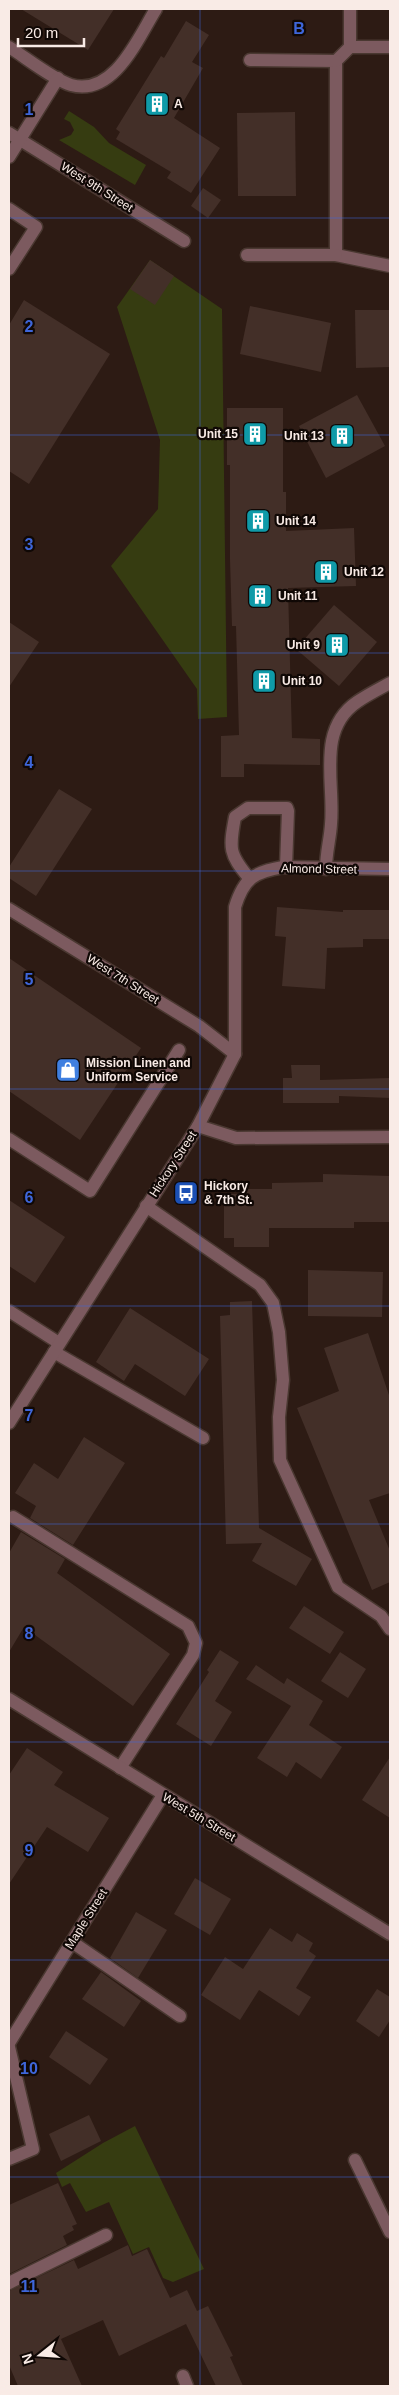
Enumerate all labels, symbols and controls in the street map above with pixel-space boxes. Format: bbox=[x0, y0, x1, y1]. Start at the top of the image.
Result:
scale bar bbox=[18, 15, 84, 47]
text: B bbox=[293, 20, 305, 37]
text: 20 m bbox=[25, 24, 58, 41]
building icon: A bbox=[144, 91, 170, 117]
place label: A bbox=[174, 97, 183, 111]
text: 1 bbox=[25, 101, 34, 118]
street label: West 9th Street bbox=[58, 159, 136, 215]
text: 2 bbox=[25, 318, 34, 335]
building icon: Unit 15 bbox=[242, 421, 268, 447]
building icon: Unit 13 bbox=[329, 423, 355, 449]
place label: Unit 15 bbox=[198, 427, 238, 441]
place label: Unit 13 bbox=[284, 429, 324, 443]
building icon: Unit 14 bbox=[245, 508, 271, 534]
place label: Unit 14 bbox=[276, 514, 316, 528]
text: 3 bbox=[25, 536, 34, 553]
building icon: Unit 12 bbox=[313, 559, 339, 585]
place label: Unit 12 bbox=[344, 565, 384, 579]
building icon: Unit 11 bbox=[247, 583, 273, 609]
place label: Unit 11 bbox=[278, 589, 318, 603]
building icon: Unit 9 bbox=[324, 632, 350, 658]
place label: Unit 9 bbox=[287, 638, 320, 652]
building icon: Unit 10 bbox=[251, 668, 277, 694]
place label: Unit 10 bbox=[282, 674, 322, 688]
text: 4 bbox=[25, 754, 34, 771]
street label: Almond Street bbox=[281, 861, 358, 877]
street label: West 7th Street bbox=[84, 951, 162, 1007]
text: 5 bbox=[25, 971, 34, 988]
place label: Mission Linen and Uniform Service bbox=[86, 1056, 191, 1084]
shop icon: Mission Linen and Uniform Service bbox=[55, 1057, 81, 1083]
street label: Hickory Street bbox=[147, 1128, 200, 1199]
place label: Hickory & 7th St. bbox=[204, 1179, 253, 1207]
bus stop icon: Hickory & 7th St. bbox=[173, 1180, 199, 1206]
text: 6 bbox=[25, 1189, 34, 1206]
text: 7 bbox=[25, 1407, 34, 1424]
text: 8 bbox=[25, 1625, 34, 1642]
street label: West 5th Street bbox=[160, 1790, 239, 1845]
text: 9 bbox=[25, 1842, 34, 1859]
street label: Maple Street bbox=[62, 1886, 110, 1952]
text: 10 bbox=[20, 2060, 38, 2077]
text: 11 bbox=[21, 2278, 38, 2295]
north arrow bbox=[15, 2330, 65, 2380]
text: N bbox=[18, 2352, 37, 2366]

